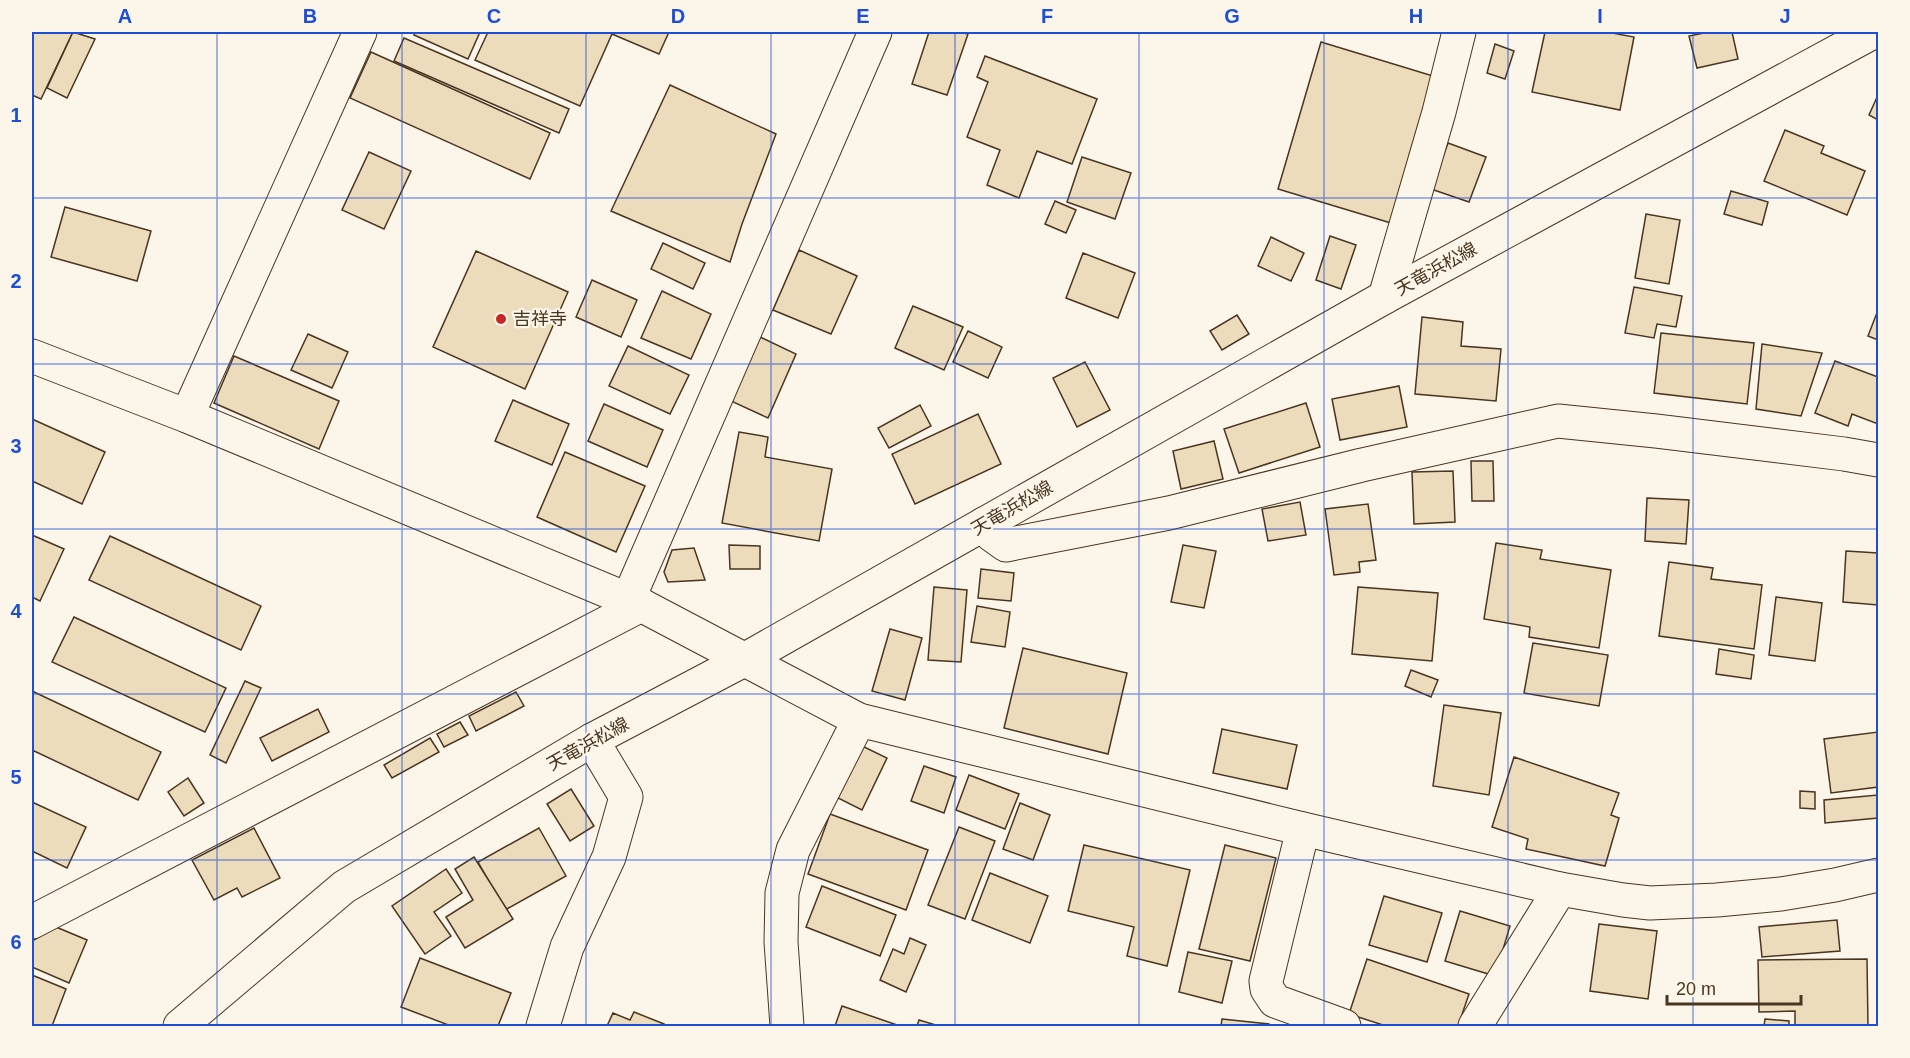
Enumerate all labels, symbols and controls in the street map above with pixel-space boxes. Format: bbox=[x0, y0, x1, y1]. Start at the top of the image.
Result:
text: A bbox=[118, 5, 132, 27]
text: B bbox=[303, 5, 317, 27]
text: C bbox=[487, 5, 501, 27]
text: D bbox=[671, 5, 685, 27]
text: E bbox=[856, 5, 870, 27]
text: F bbox=[1041, 5, 1053, 27]
text: G bbox=[1224, 5, 1240, 27]
text: H bbox=[1409, 5, 1423, 27]
text: I bbox=[1597, 5, 1603, 27]
text: J bbox=[1779, 5, 1791, 27]
text: 1 bbox=[10, 104, 22, 126]
street label: 天竜浜松線 bbox=[1392, 238, 1480, 300]
text: 2 bbox=[10, 270, 22, 292]
place label: 吉祥寺 bbox=[513, 309, 567, 329]
marker: 吉祥寺 bbox=[494, 312, 508, 326]
text: 3 bbox=[10, 435, 22, 457]
street label: 天竜浜松線 bbox=[968, 477, 1056, 539]
text: 4 bbox=[10, 600, 22, 622]
street label: 天竜浜松線 bbox=[544, 713, 632, 775]
text: 5 bbox=[10, 766, 22, 788]
text: 6 bbox=[10, 931, 22, 953]
scale bar bbox=[1667, 968, 1800, 1006]
text: 20 m bbox=[1676, 979, 1716, 999]

